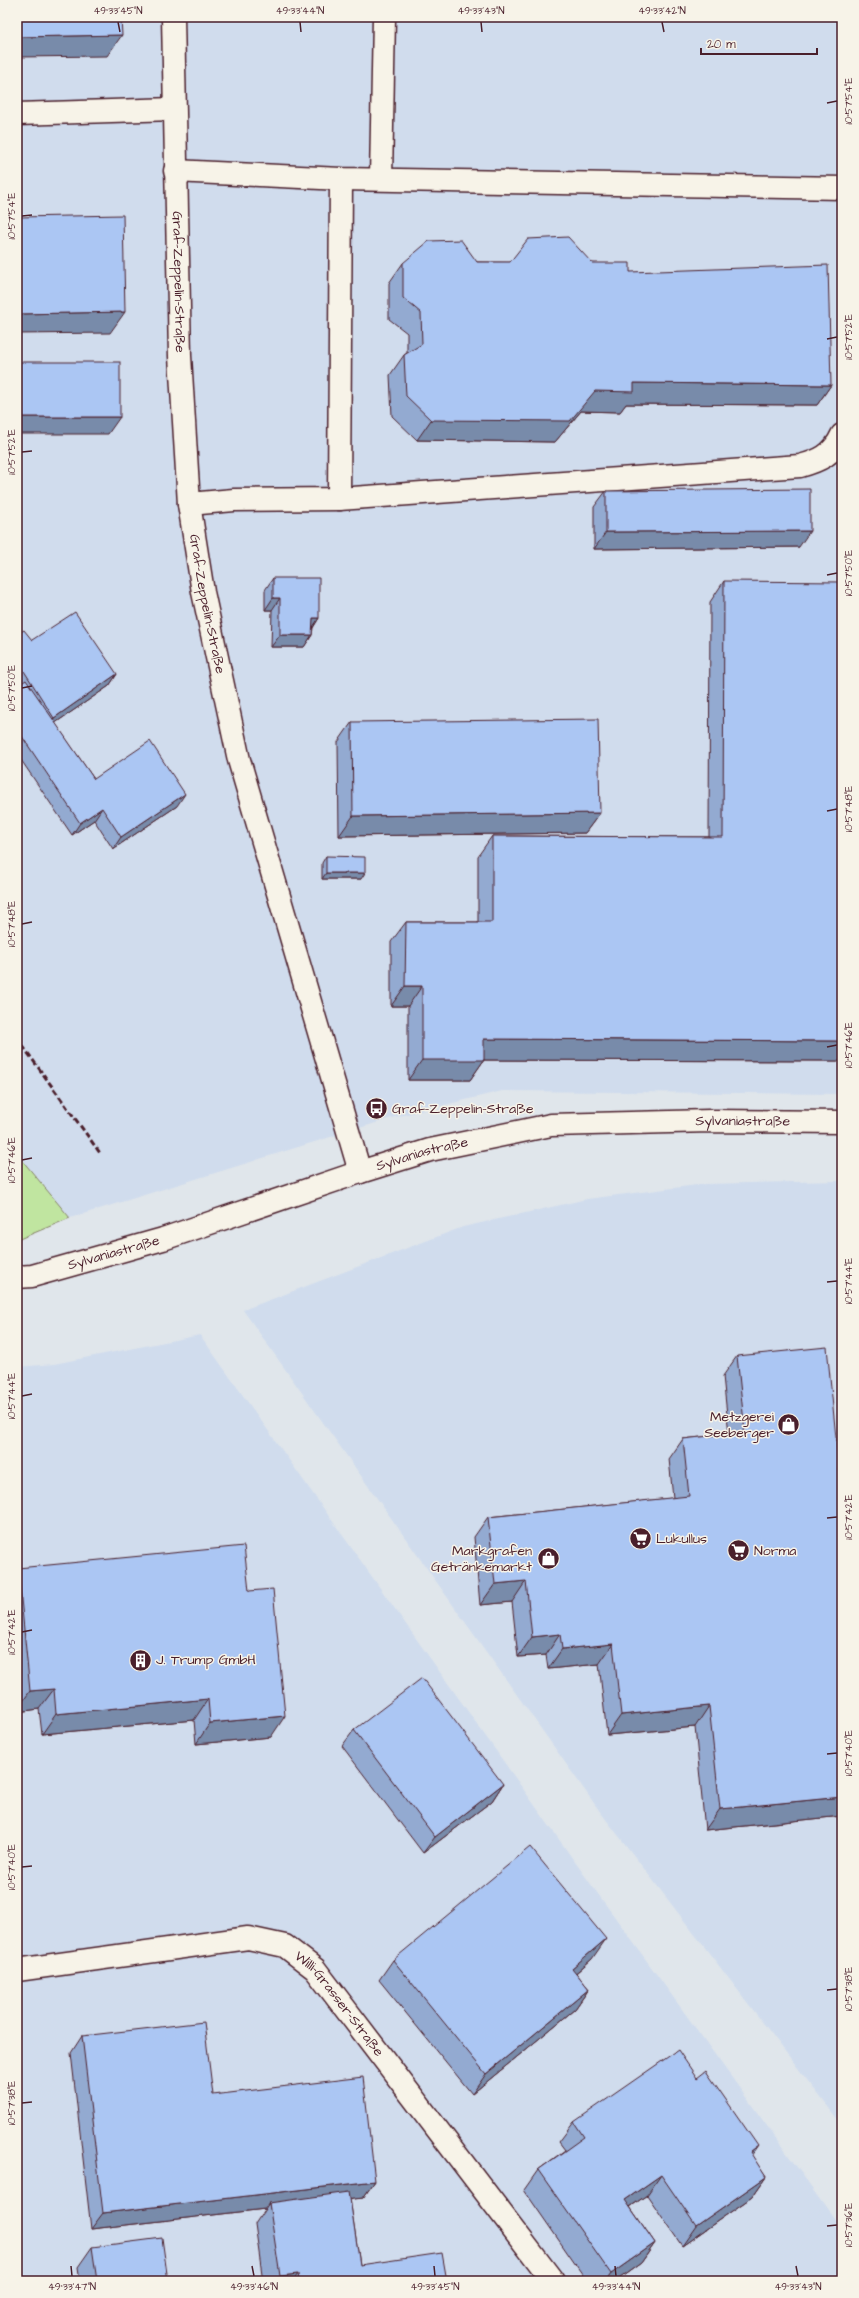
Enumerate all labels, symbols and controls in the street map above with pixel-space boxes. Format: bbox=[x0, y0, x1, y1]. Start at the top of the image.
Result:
text: 49°33'45"N bbox=[93, 4, 143, 18]
text: 49°33'44"N bbox=[276, 4, 324, 18]
text: 49°33'43"N bbox=[457, 4, 505, 18]
text: 49°33'42"N bbox=[638, 4, 686, 18]
scale bar bbox=[701, 30, 817, 56]
text: 20 m bbox=[707, 36, 736, 53]
text: 10°57'54"E bbox=[842, 78, 856, 124]
text: 10°57'54"E bbox=[5, 193, 19, 239]
street label: Graf-Zeppelin-Straße bbox=[167, 211, 190, 353]
text: 10°57'52"E bbox=[842, 314, 856, 360]
text: 10°57'52"E bbox=[5, 429, 19, 475]
street label: Graf-Zeppelin-Straße bbox=[184, 533, 230, 676]
text: 10°57'50"E bbox=[842, 550, 856, 596]
text: 10°57'50"E bbox=[5, 665, 19, 711]
text: 10°57'48"E bbox=[842, 786, 856, 832]
text: 10°57'48"E bbox=[5, 901, 19, 947]
text: 10°57'46"E bbox=[842, 1022, 856, 1068]
bus stop icon: Graf-Zeppelin-Straße bbox=[364, 1096, 390, 1122]
place label: Graf-Zeppelin-Straße bbox=[392, 1099, 534, 1119]
street label: Sylvaniastraße bbox=[695, 1111, 791, 1132]
street label: Sylvaniastraße bbox=[374, 1132, 470, 1176]
text: 10°57'46"E bbox=[5, 1137, 19, 1183]
street label: Sylvaniastraße bbox=[66, 1230, 162, 1275]
text: 10°57'44"E bbox=[842, 1258, 856, 1304]
text: 10°57'44"E bbox=[5, 1373, 19, 1419]
place label: Metzgerei Seeberger bbox=[704, 1407, 774, 1443]
shop icon: Metzgerei Seeberger bbox=[776, 1412, 802, 1438]
text: 10°57'42"E bbox=[842, 1494, 856, 1540]
supermarket icon: Lukullus bbox=[627, 1526, 653, 1552]
place label: Lukullus bbox=[656, 1529, 707, 1549]
supermarket icon: Norma bbox=[725, 1538, 751, 1564]
place label: Markgrafen Getränkemarkt bbox=[431, 1541, 532, 1577]
place label: Norma bbox=[754, 1541, 796, 1561]
shop icon: Markgrafen Getränkemarkt bbox=[535, 1546, 561, 1572]
text: 10°57'42"E bbox=[5, 1609, 19, 1655]
building icon: J. Trump GmbH bbox=[127, 1647, 153, 1673]
place label: J. Trump GmbH bbox=[156, 1650, 256, 1670]
text: 10°57'40"E bbox=[842, 1730, 856, 1776]
text: 10°57'40"E bbox=[5, 1844, 19, 1890]
street label: Willi-Grasser-Straße bbox=[290, 1947, 389, 2061]
text: 10°57'38"E bbox=[842, 1967, 856, 2011]
text: 10°57'38"E bbox=[5, 2081, 19, 2125]
text: 10°57'36"E bbox=[842, 2203, 856, 2247]
text: 49°33'47"N bbox=[48, 2280, 96, 2294]
text: 49°33'46"N bbox=[230, 2280, 278, 2294]
text: 49°33'45"N bbox=[410, 2280, 460, 2294]
text: 49°33'44"N bbox=[592, 2280, 640, 2294]
text: 49°33'43"N bbox=[774, 2280, 822, 2294]

